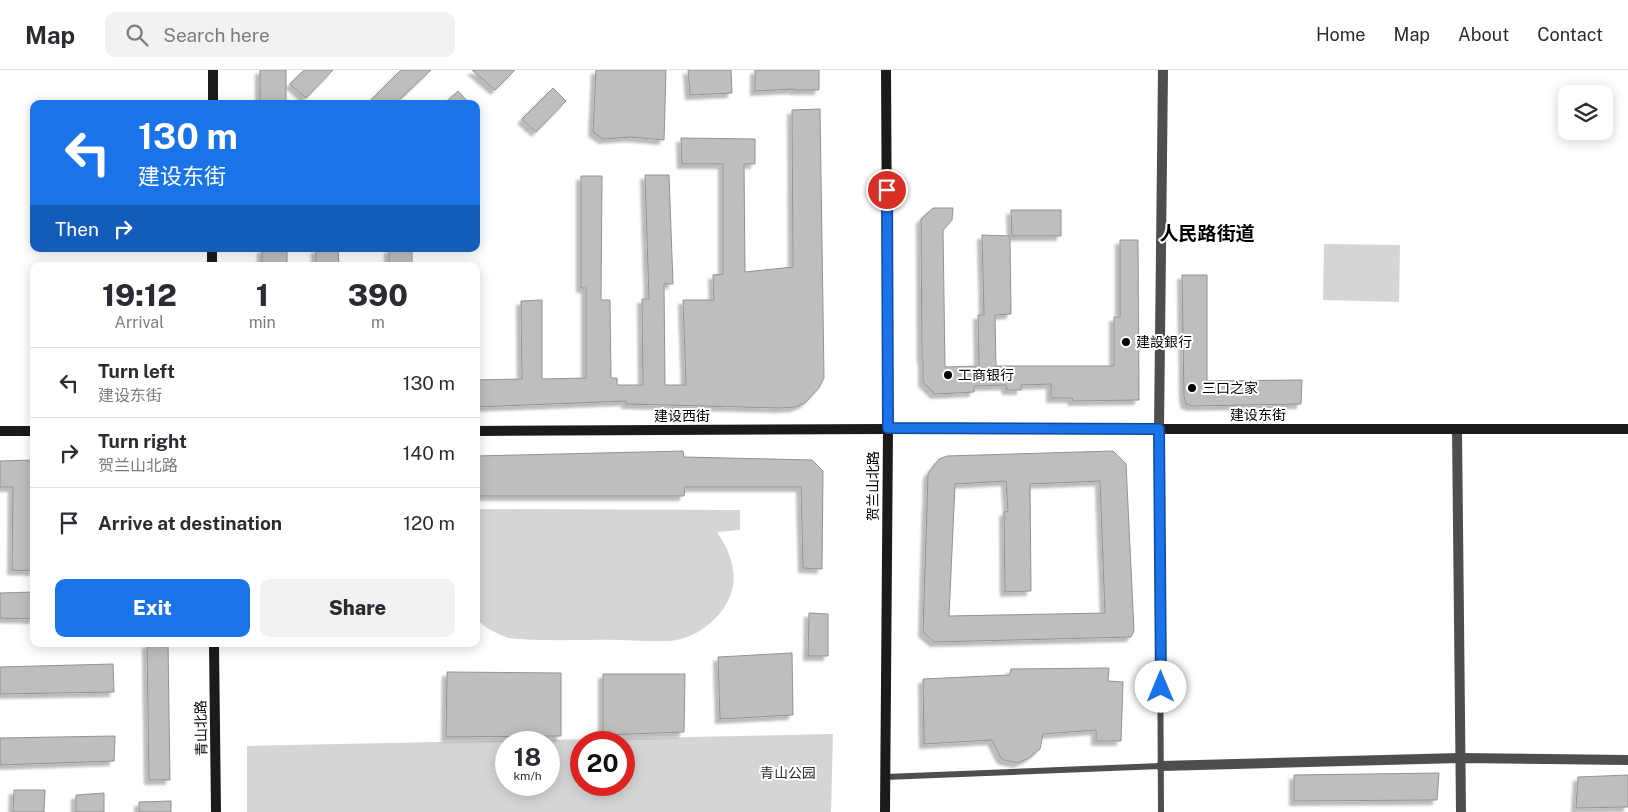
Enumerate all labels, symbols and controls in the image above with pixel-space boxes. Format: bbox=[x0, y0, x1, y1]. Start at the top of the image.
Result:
search box bbox=[105, 12, 455, 57]
text: Map bbox=[25, 21, 75, 49]
icon: search bbox=[123, 21, 151, 49]
text: Search here bbox=[163, 24, 270, 46]
text: Home bbox=[1316, 24, 1366, 45]
text: Map bbox=[1394, 24, 1430, 45]
text: About bbox=[1458, 24, 1509, 45]
text: Contact bbox=[1537, 24, 1603, 45]
map controls bbox=[1558, 85, 1613, 140]
button: layers bbox=[1558, 85, 1613, 140]
text: 130 m bbox=[138, 116, 238, 157]
icon: left bbox=[55, 120, 120, 185]
text: 建设东街 bbox=[138, 163, 226, 189]
pin bbox=[866, 169, 908, 211]
icon: arrive bbox=[873, 176, 901, 204]
icon: right bbox=[109, 215, 137, 243]
text: Then bbox=[55, 218, 99, 240]
district label: 人民路街道 bbox=[1159, 222, 1255, 244]
text: 19:12 bbox=[102, 277, 177, 313]
text: 1 bbox=[256, 277, 269, 313]
text: 390 bbox=[348, 277, 408, 313]
text: Arrival bbox=[115, 313, 164, 332]
text: min bbox=[249, 313, 276, 332]
text: m bbox=[371, 313, 385, 332]
place label: 建設銀行 bbox=[1136, 334, 1192, 350]
marker: 建設銀行 bbox=[1120, 336, 1132, 348]
text: Turn left bbox=[98, 360, 175, 382]
place label: 工商银行 bbox=[958, 367, 1014, 383]
icon: left bbox=[55, 369, 83, 397]
marker: 工商银行 bbox=[942, 369, 954, 381]
text: 130 m bbox=[403, 372, 455, 394]
place label: 三口之家 bbox=[1202, 380, 1258, 396]
marker: 三口之家 bbox=[1186, 382, 1198, 394]
text: 建设东街 bbox=[98, 386, 162, 405]
street label: 建设东街 bbox=[1230, 407, 1286, 423]
street label: 建设西街 bbox=[654, 408, 710, 424]
text: Turn right bbox=[98, 430, 187, 452]
icon: right bbox=[55, 439, 83, 467]
text: 140 m bbox=[403, 442, 455, 464]
street label: 贺兰山北路 bbox=[865, 451, 881, 521]
text: 贺兰山北路 bbox=[98, 456, 178, 475]
icon: arrive bbox=[55, 509, 83, 537]
text: Arrive at destination bbox=[98, 512, 282, 534]
text: 120 m bbox=[403, 512, 455, 534]
button: Exit bbox=[55, 579, 250, 637]
button: Share bbox=[260, 579, 455, 637]
position arrow bbox=[1134, 660, 1186, 712]
street label: 青山北路 bbox=[193, 700, 209, 756]
speed limit sign: 20 bbox=[570, 731, 635, 796]
text: 18 bbox=[514, 742, 541, 772]
park label: 青山公园 bbox=[760, 765, 816, 781]
text: km/h bbox=[513, 769, 542, 783]

